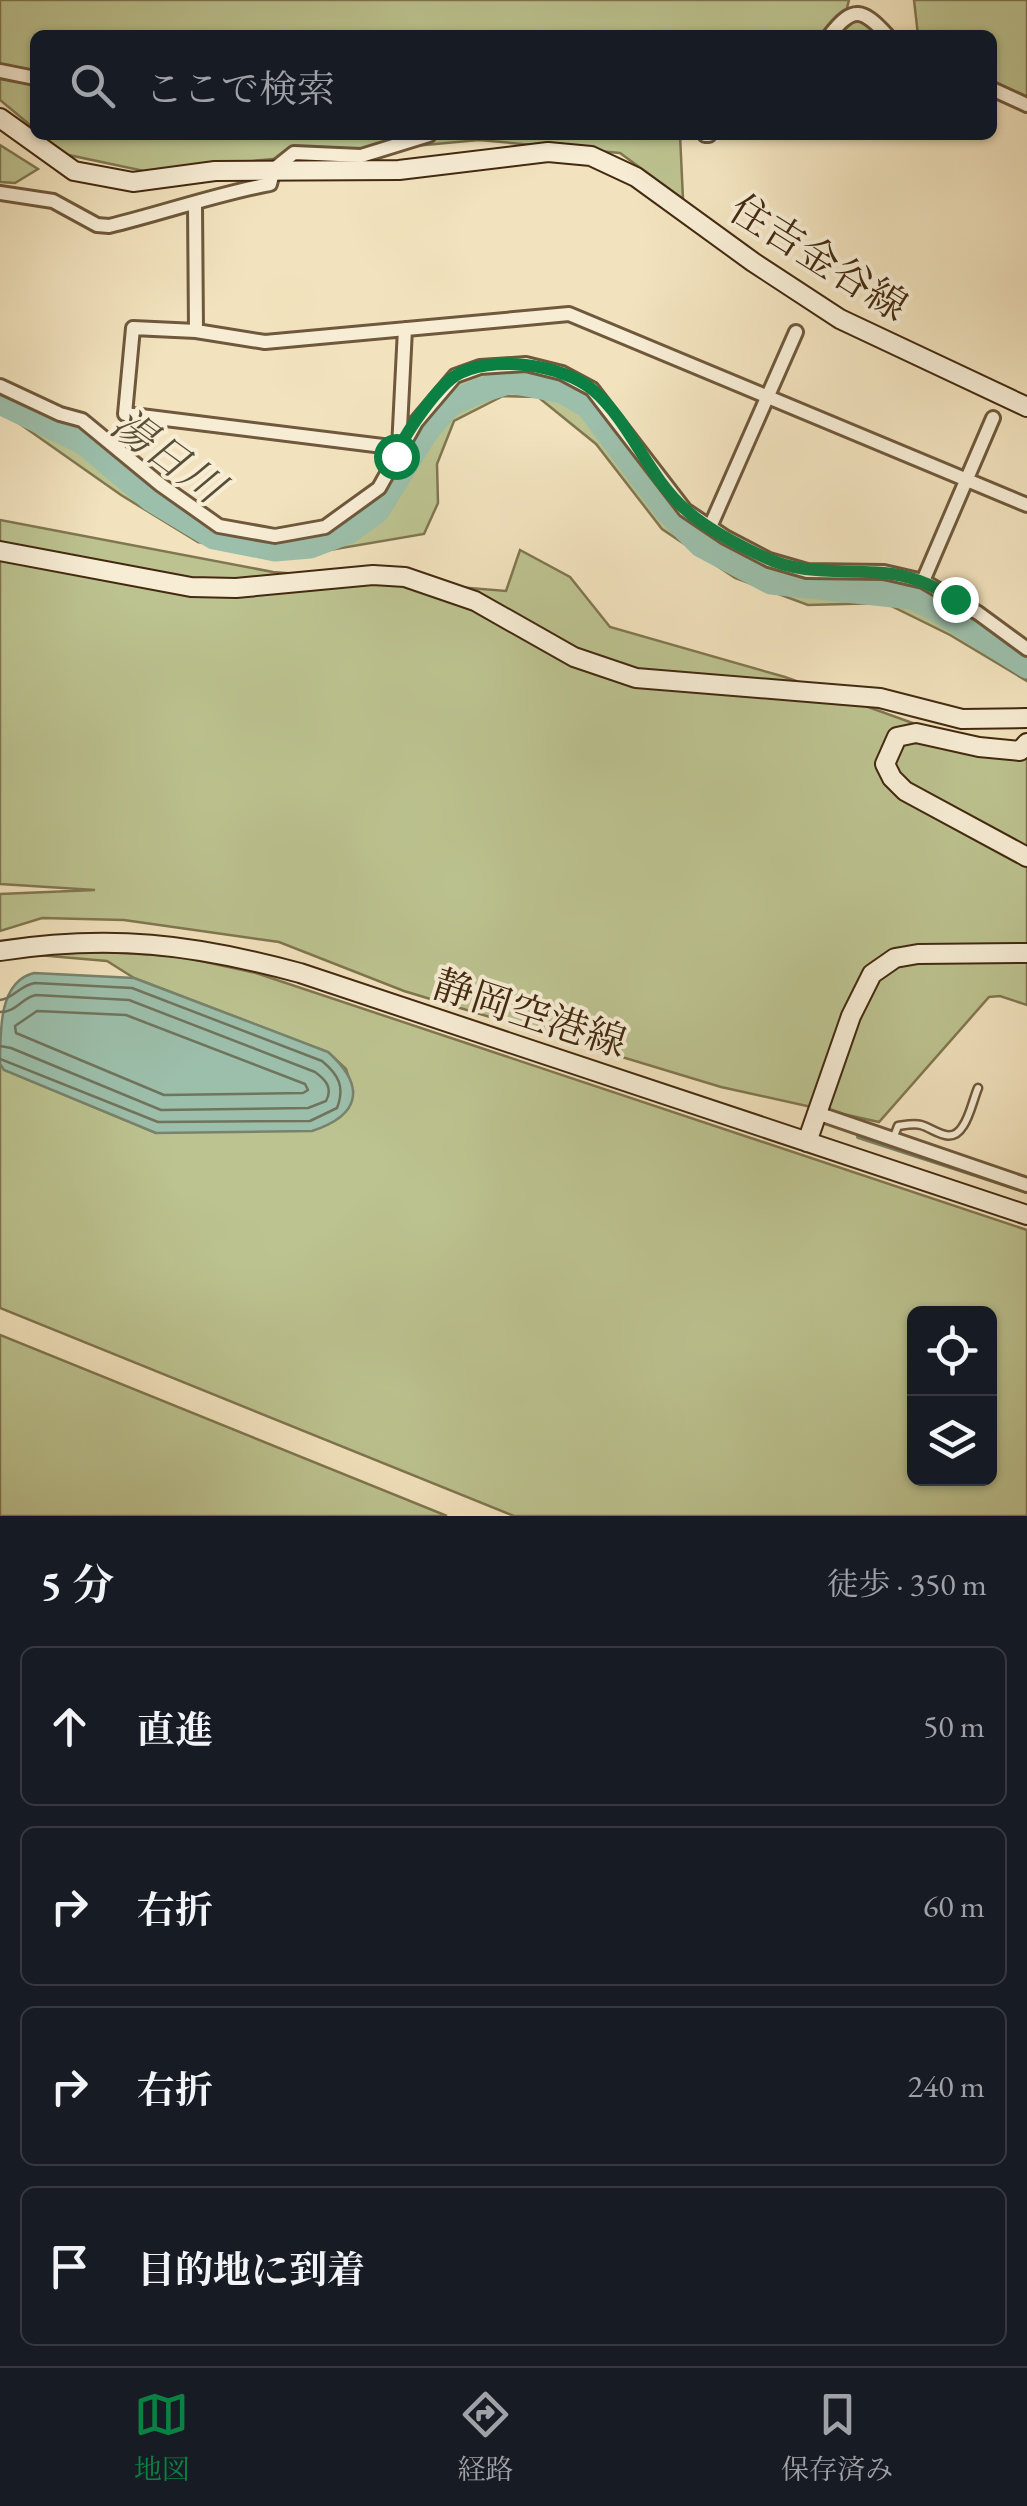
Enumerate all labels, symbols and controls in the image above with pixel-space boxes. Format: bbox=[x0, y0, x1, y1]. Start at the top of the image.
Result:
search box bbox=[30, 30, 997, 140]
icon: search bbox=[65, 58, 120, 113]
text: ここで検索 bbox=[145, 64, 335, 113]
street label: 住吉金谷線 bbox=[720, 182, 918, 332]
water label: 湯日川 bbox=[101, 396, 238, 517]
route start bbox=[374, 434, 420, 480]
route end bbox=[933, 577, 979, 623]
street label: 静岡空港線 bbox=[427, 957, 633, 1069]
map controls bbox=[907, 1306, 997, 1486]
button: locate bbox=[907, 1306, 997, 1396]
button: layers bbox=[907, 1396, 997, 1486]
text: 5 分 bbox=[40, 1557, 114, 1612]
text: 徒歩 · 350 m bbox=[826, 1563, 987, 1605]
icon: ahead bbox=[42, 1699, 97, 1754]
text: 直進 bbox=[137, 1705, 213, 1754]
text: 50 m bbox=[923, 1705, 985, 1747]
icon: right bbox=[42, 1879, 97, 1934]
text: 右折 bbox=[137, 1885, 213, 1934]
text: 60 m bbox=[923, 1885, 985, 1927]
icon: right bbox=[42, 2059, 97, 2114]
text: 右折 bbox=[137, 2065, 213, 2114]
text: 240 m bbox=[908, 2065, 985, 2107]
icon: arrive bbox=[42, 2239, 97, 2294]
text: 目的地に到着 bbox=[137, 2245, 365, 2294]
tab: 地図 bbox=[134, 2387, 190, 2487]
tab: 経路 bbox=[457, 2387, 513, 2487]
tab: 保存済み bbox=[781, 2387, 893, 2487]

